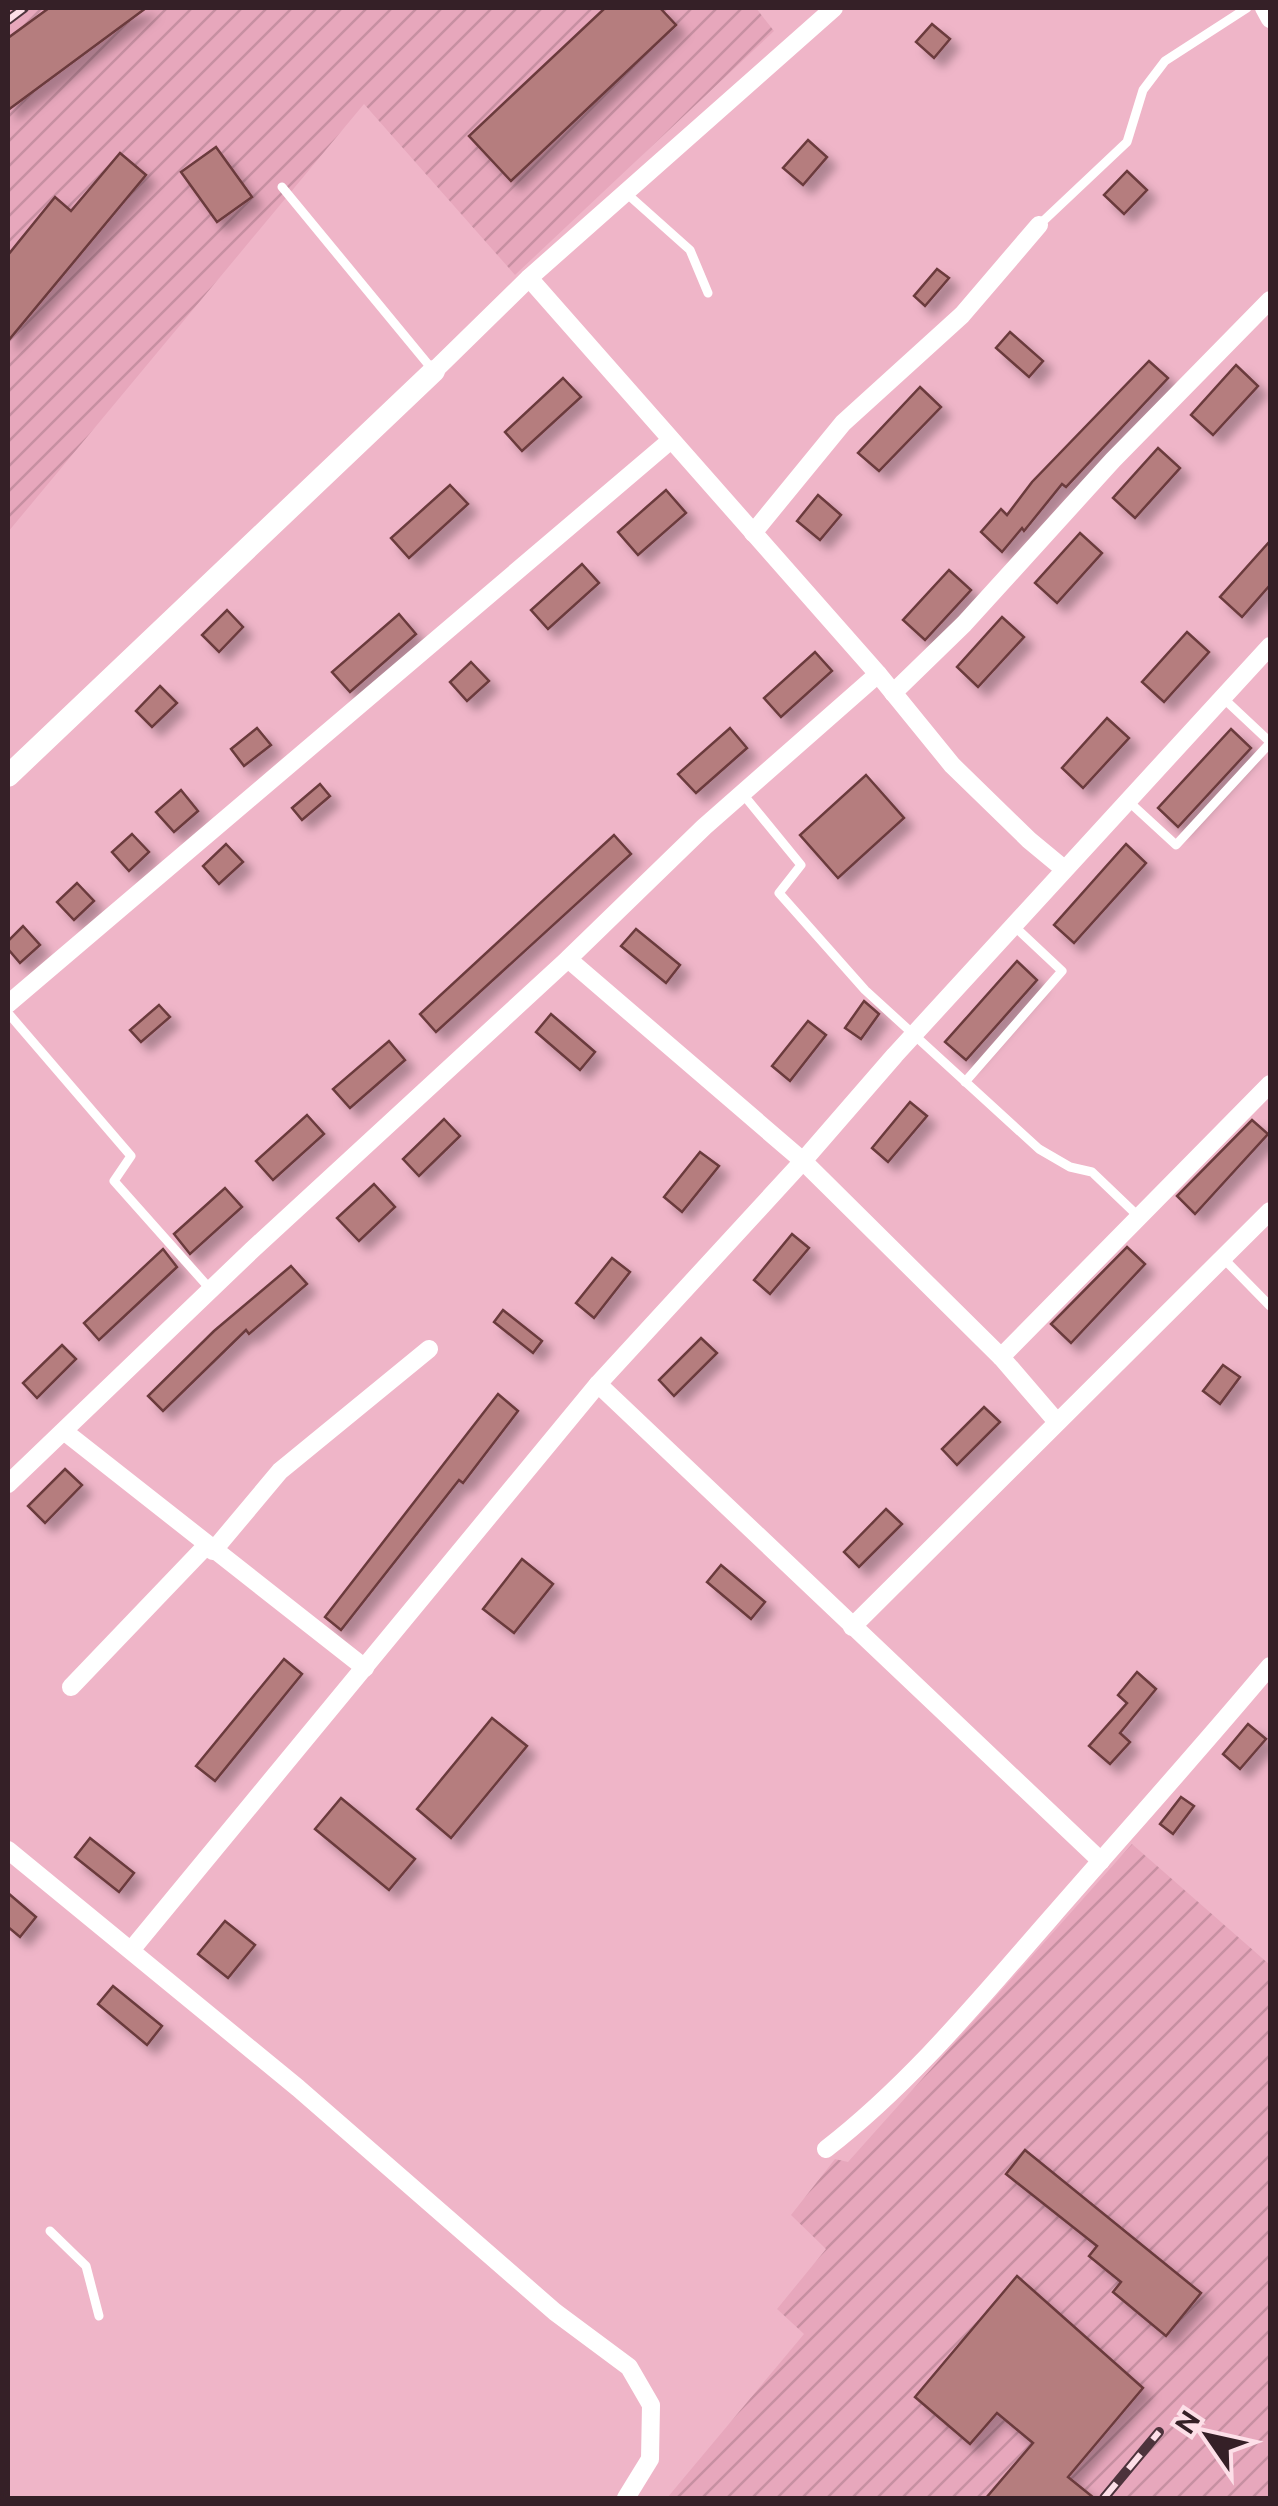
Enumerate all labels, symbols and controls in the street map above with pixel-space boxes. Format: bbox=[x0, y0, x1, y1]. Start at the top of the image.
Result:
north arrow bbox=[1158, 2386, 1258, 2486]
text: N bbox=[1168, 2404, 1206, 2439]

